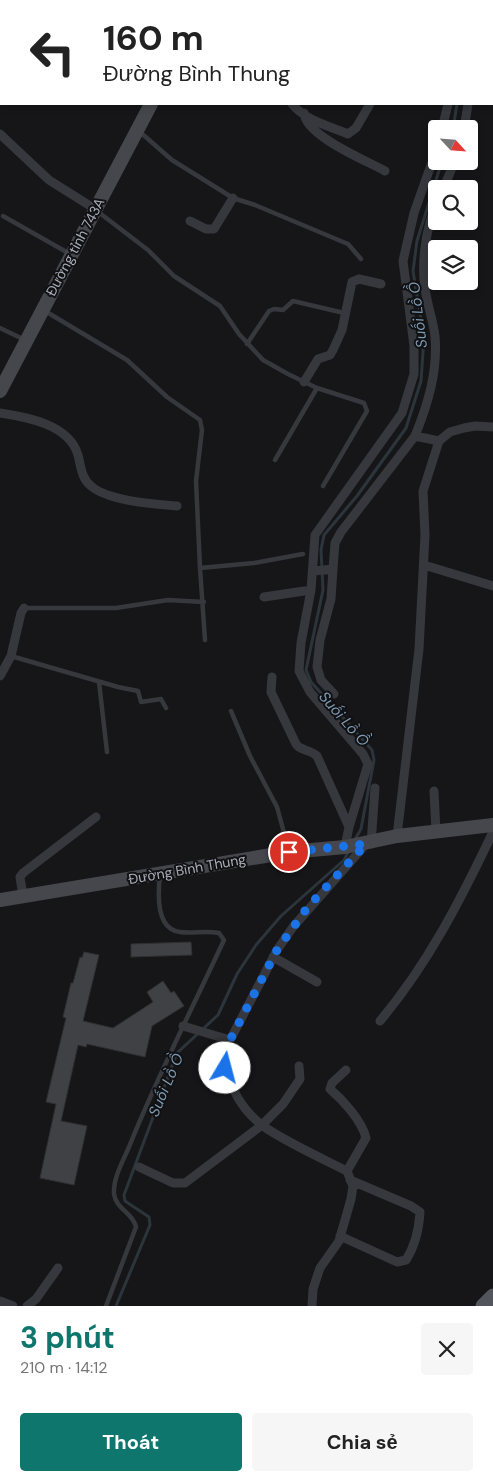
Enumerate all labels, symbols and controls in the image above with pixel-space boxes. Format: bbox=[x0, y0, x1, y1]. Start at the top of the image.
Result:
text: 160 m bbox=[103, 15, 204, 61]
icon: left bbox=[20, 20, 85, 85]
text: Đường Bình Thung bbox=[103, 59, 290, 88]
north arrow bbox=[428, 120, 478, 170]
map controls bbox=[428, 120, 478, 290]
button: search bbox=[428, 180, 478, 230]
street label: Đường tỉnh 743A bbox=[42, 195, 108, 299]
button: layers bbox=[428, 240, 478, 290]
water label: Suối Lồ Ồ bbox=[401, 280, 432, 350]
water label: Suối Lồ Ồ bbox=[315, 685, 376, 751]
pin bbox=[268, 831, 310, 873]
icon: arrive bbox=[275, 838, 303, 866]
street label: Đường Bình Thung bbox=[127, 850, 247, 888]
position arrow bbox=[198, 1041, 250, 1093]
water label: Suối Lồ Ồ bbox=[141, 1049, 188, 1120]
text: 3 phút bbox=[20, 1318, 115, 1357]
button: close bbox=[421, 1323, 473, 1375]
text: 210 m · 14:12 bbox=[20, 1357, 108, 1378]
button: Thoát bbox=[20, 1413, 242, 1471]
button: Chia sẻ bbox=[252, 1413, 473, 1471]

